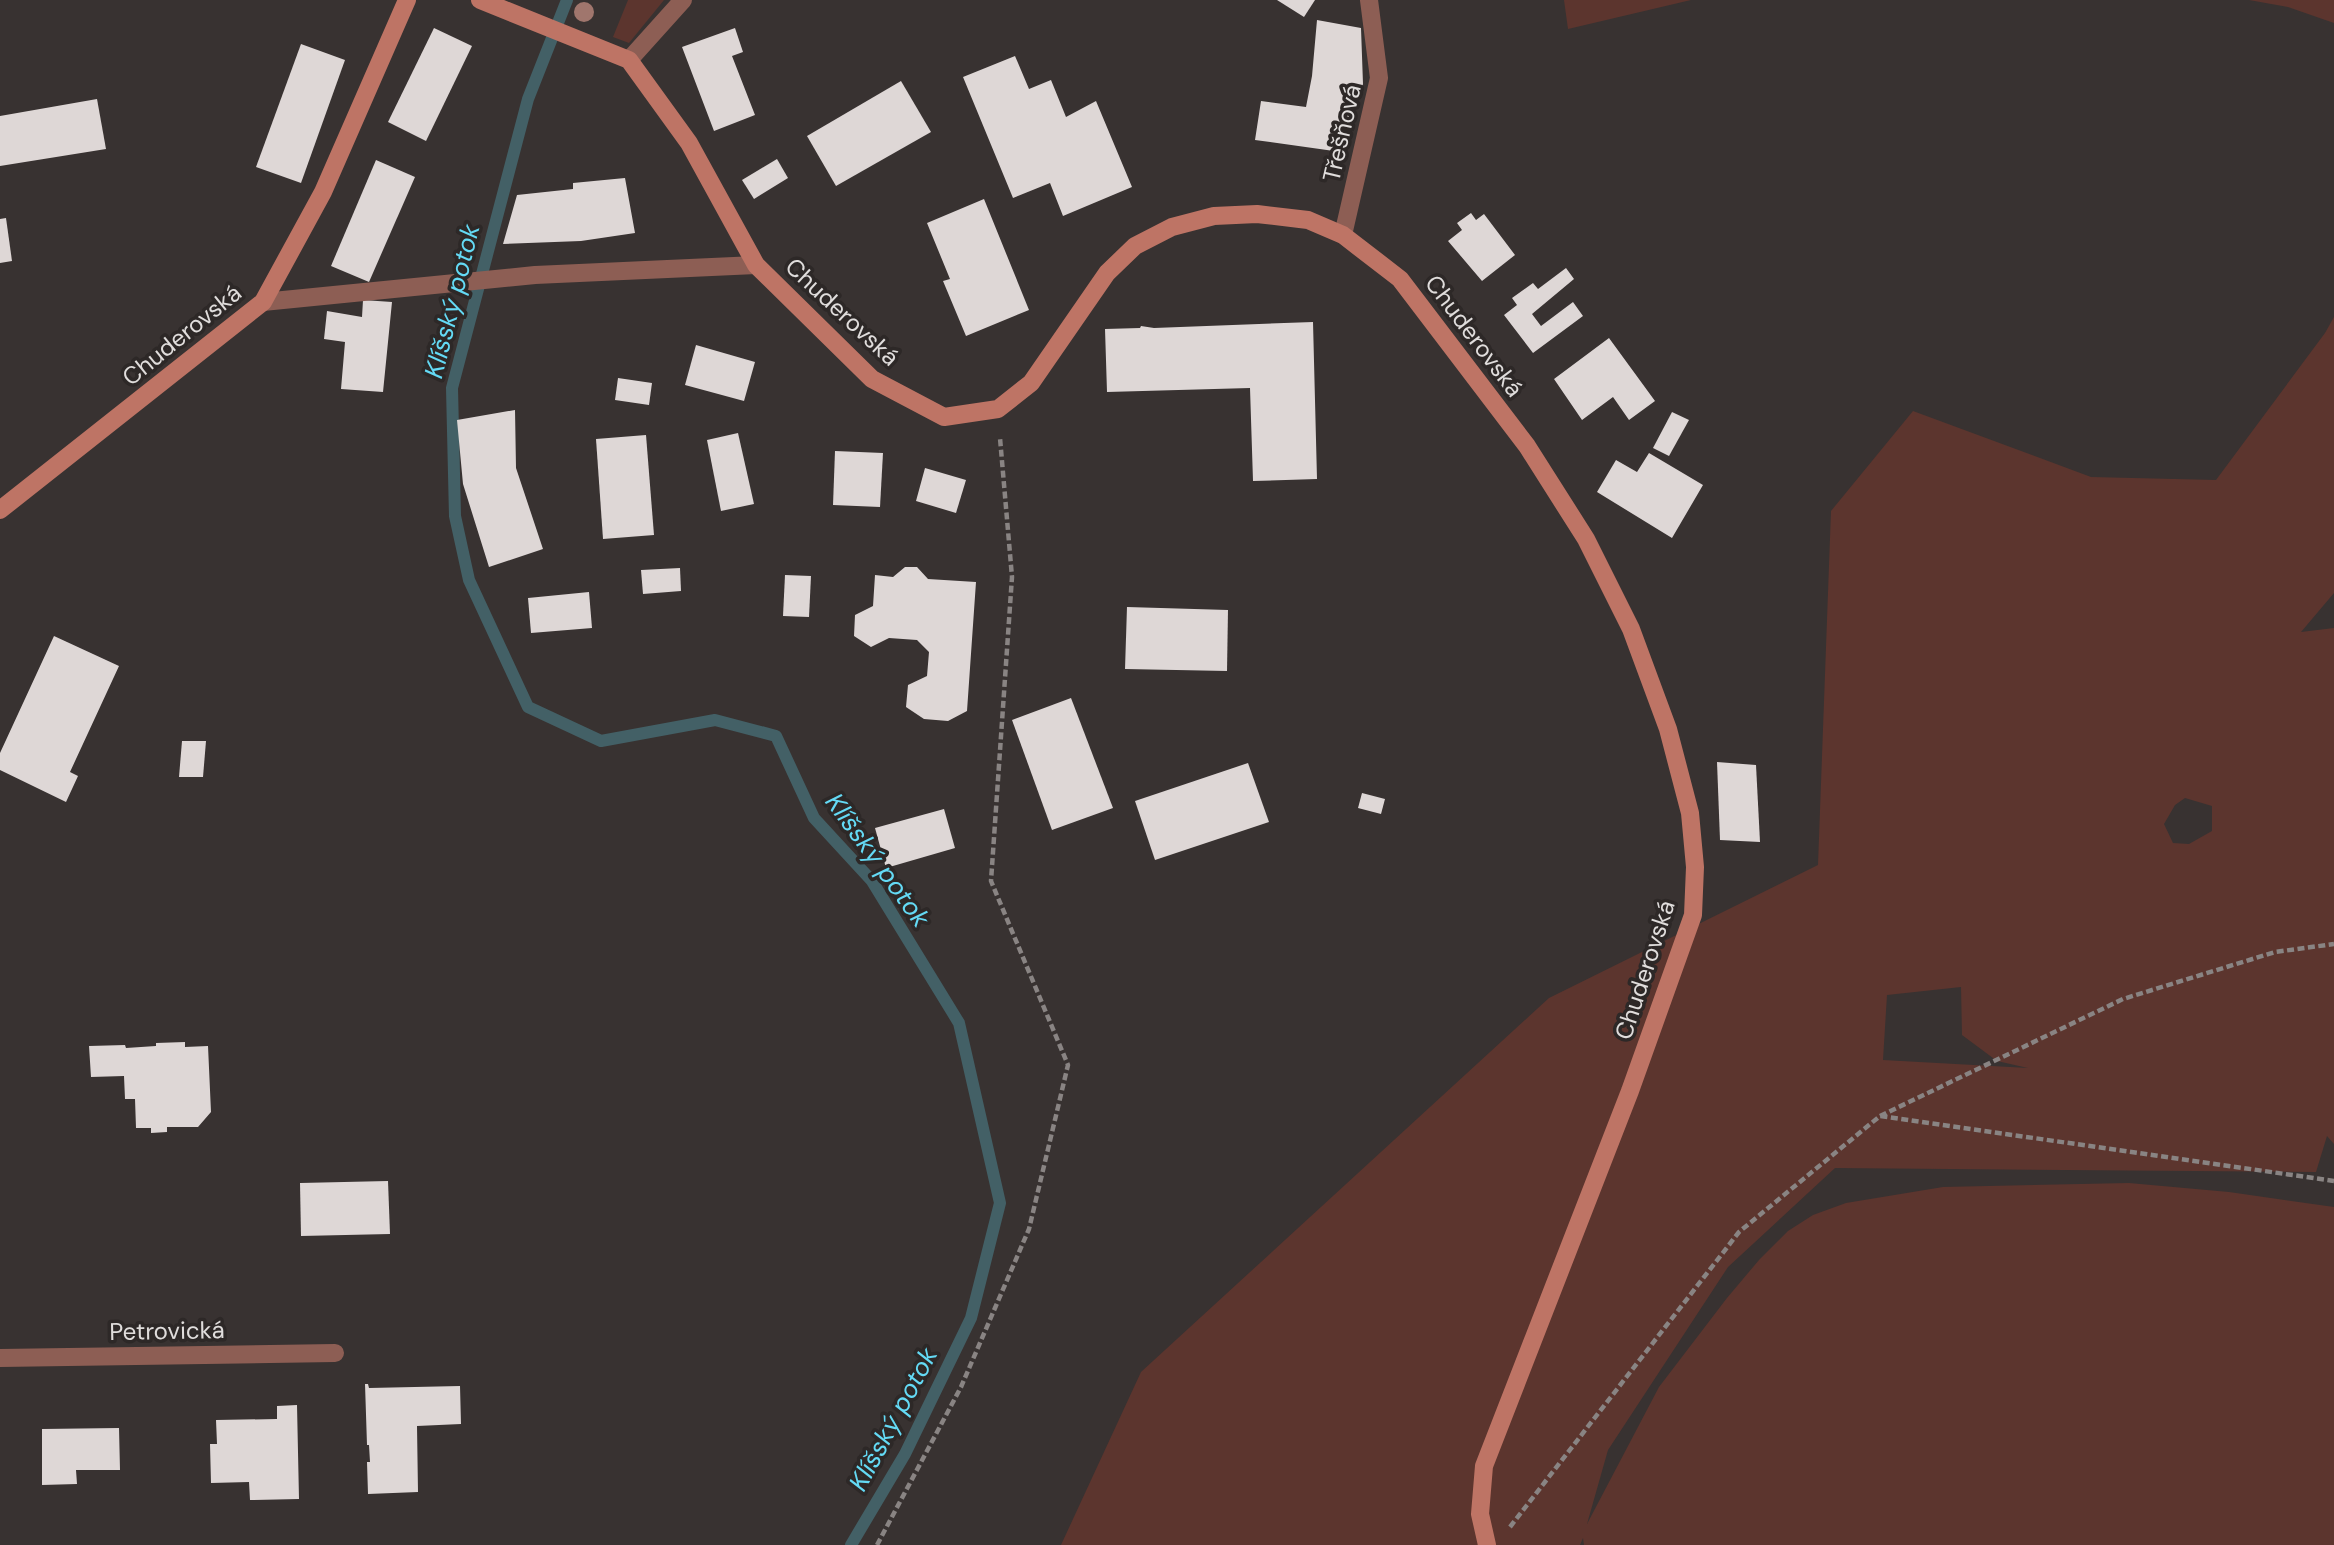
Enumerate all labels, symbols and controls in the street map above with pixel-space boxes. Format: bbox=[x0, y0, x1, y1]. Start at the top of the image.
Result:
street label: Třešňová bbox=[1315, 81, 1368, 184]
water label: Klíšský potok bbox=[416, 220, 488, 382]
street label: Chuderovská bbox=[779, 251, 906, 372]
street label: Chuderovská bbox=[1419, 269, 1530, 403]
street label: Chuderovská bbox=[116, 277, 248, 392]
water label: Klíšský potok bbox=[818, 786, 939, 934]
street label: Chuderovská bbox=[1607, 896, 1682, 1043]
street label: Petrovická bbox=[109, 1314, 225, 1347]
water label: Klíšský potok bbox=[841, 1341, 945, 1497]

